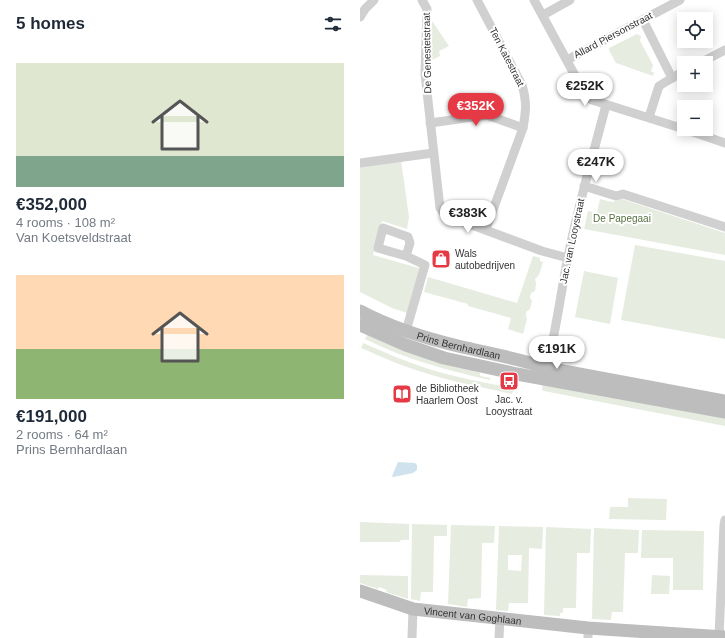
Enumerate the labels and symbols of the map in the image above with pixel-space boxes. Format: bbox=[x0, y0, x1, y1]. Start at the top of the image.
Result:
street label: Allard Piersonstraat bbox=[572, 10, 654, 60]
street label: De Genestetstraat bbox=[421, 12, 433, 94]
street label: Ten Katestraat bbox=[487, 26, 527, 88]
pin: €252K bbox=[557, 73, 613, 107]
pin: €352K bbox=[448, 93, 504, 127]
pin: €247K bbox=[568, 149, 624, 183]
street label: Jac. van Looystraat bbox=[558, 197, 586, 285]
pin: €383K bbox=[440, 200, 496, 234]
park label: De Papegaai bbox=[593, 213, 651, 224]
shop icon: Wals autobedrijven bbox=[430, 248, 452, 270]
place label: Wals autobedrijven bbox=[455, 248, 515, 271]
street label: Prins Bernhardlaan bbox=[416, 330, 502, 361]
pin: €191K bbox=[529, 336, 585, 370]
bus stop icon: Jac. v. Looystraat bbox=[498, 370, 520, 392]
library icon: de Bibliotheek Haarlem Oost bbox=[391, 383, 413, 405]
place label: de Bibliotheek Haarlem Oost bbox=[416, 383, 480, 406]
place label: Jac. v. Looystraat bbox=[486, 394, 533, 417]
street label: Vincent van Goghlaan bbox=[423, 605, 522, 626]

